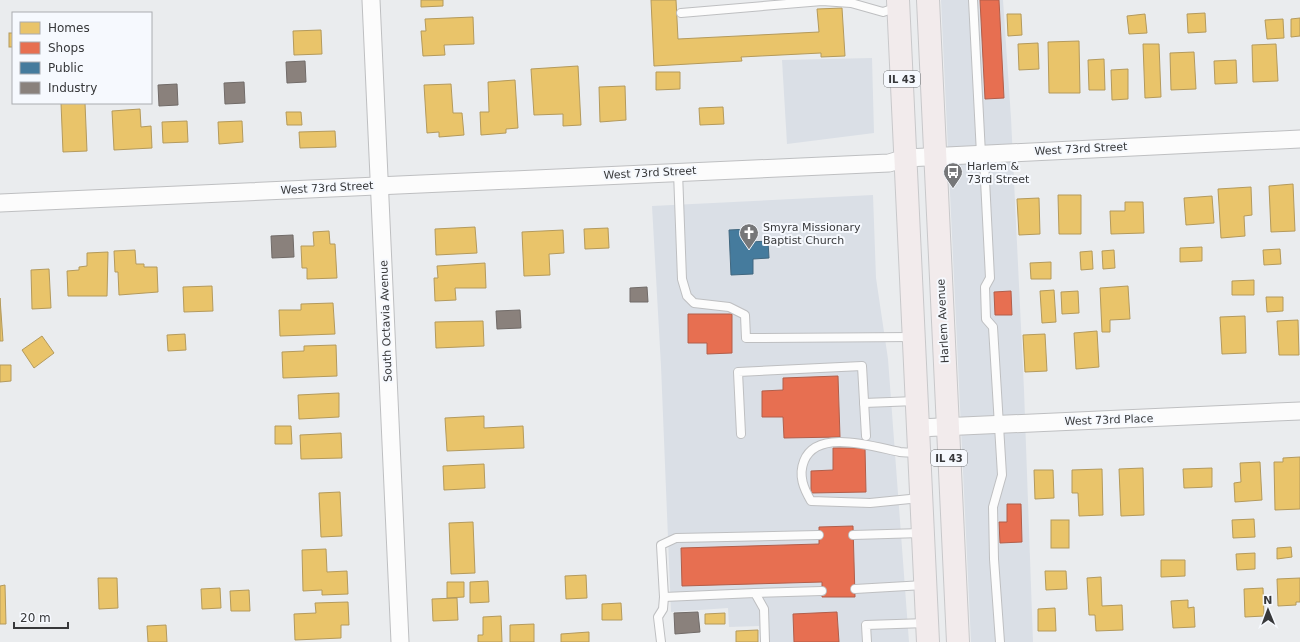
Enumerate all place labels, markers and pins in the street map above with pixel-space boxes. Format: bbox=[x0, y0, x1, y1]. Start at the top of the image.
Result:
place label: Harlem & 73rd Street bbox=[967, 160, 1030, 186]
bus stop icon: Harlem & 73rd Street bbox=[942, 161, 964, 189]
place label: Smyra Missionary Baptist Church bbox=[763, 221, 861, 247]
church icon: Smyra Missionary Baptist Church bbox=[738, 222, 760, 250]

